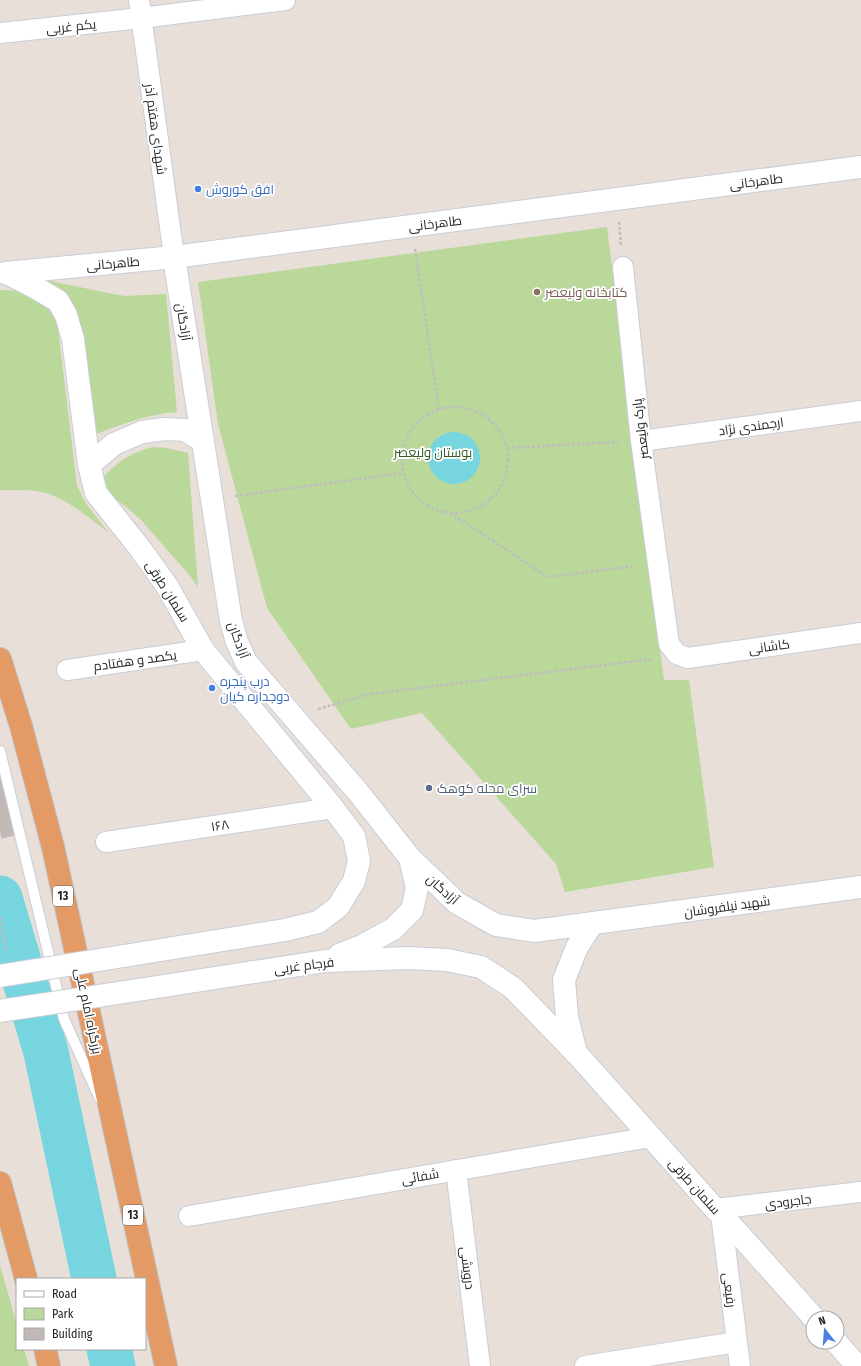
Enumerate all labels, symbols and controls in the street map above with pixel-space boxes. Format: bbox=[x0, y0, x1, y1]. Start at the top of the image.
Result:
street label: یکم غربی bbox=[45, 16, 98, 39]
street label: شهدای هفتم آذر bbox=[140, 82, 169, 176]
street label: طاهرخانی bbox=[728, 171, 784, 192]
place label: افق کوروش bbox=[206, 182, 274, 197]
marker: افق کوروش bbox=[193, 184, 203, 194]
street label: طاهرخانی bbox=[407, 213, 463, 234]
street label: طاهرخانی bbox=[86, 254, 140, 273]
place label: کتابخانه ولیعصر bbox=[544, 285, 627, 300]
marker: کتابخانه ولیعصر bbox=[532, 287, 542, 297]
street label: آزادگان bbox=[173, 302, 194, 342]
street label: پارک ولیعصر bbox=[629, 397, 654, 461]
street label: ارجمندی نژاد bbox=[718, 415, 785, 438]
park label: بوستان ولیعصر bbox=[393, 445, 472, 460]
street label: سلمان طرقی bbox=[143, 558, 192, 625]
street label: آزادگان bbox=[225, 620, 252, 661]
street label: کاشانی bbox=[747, 636, 791, 657]
street label: یکصد و هفتادم bbox=[92, 647, 178, 676]
place label: درب پنجره دوجداره کیان bbox=[220, 674, 290, 704]
marker: درب پنجره دوجداره کیان bbox=[207, 683, 217, 693]
place label: سرای محله کوهک bbox=[437, 781, 537, 796]
marker: سرای محله کوهک bbox=[424, 783, 434, 793]
street label: ۱۶۸ bbox=[210, 817, 230, 834]
street label: آزادگان bbox=[424, 871, 462, 908]
road number: 13 bbox=[53, 886, 73, 906]
street label: شهید نیلفروشان bbox=[683, 893, 771, 920]
street label: فرجام غربی bbox=[273, 954, 335, 979]
street label: بزرگراه امام علی bbox=[70, 967, 105, 1056]
street label: سلمان طرقی bbox=[666, 1156, 723, 1217]
street label: شفائی bbox=[400, 1166, 440, 1187]
street label: جاجرودی bbox=[764, 1191, 812, 1212]
road number: 13 bbox=[123, 1205, 143, 1225]
street label: درویشی bbox=[457, 1246, 478, 1290]
street label: رفیعی bbox=[720, 1272, 739, 1308]
legend bbox=[16, 1278, 146, 1350]
text: Road bbox=[52, 1287, 77, 1301]
text: Park bbox=[52, 1307, 74, 1321]
north arrow bbox=[805, 1310, 845, 1350]
text: N bbox=[817, 1314, 827, 1328]
text: Building bbox=[52, 1327, 93, 1341]

